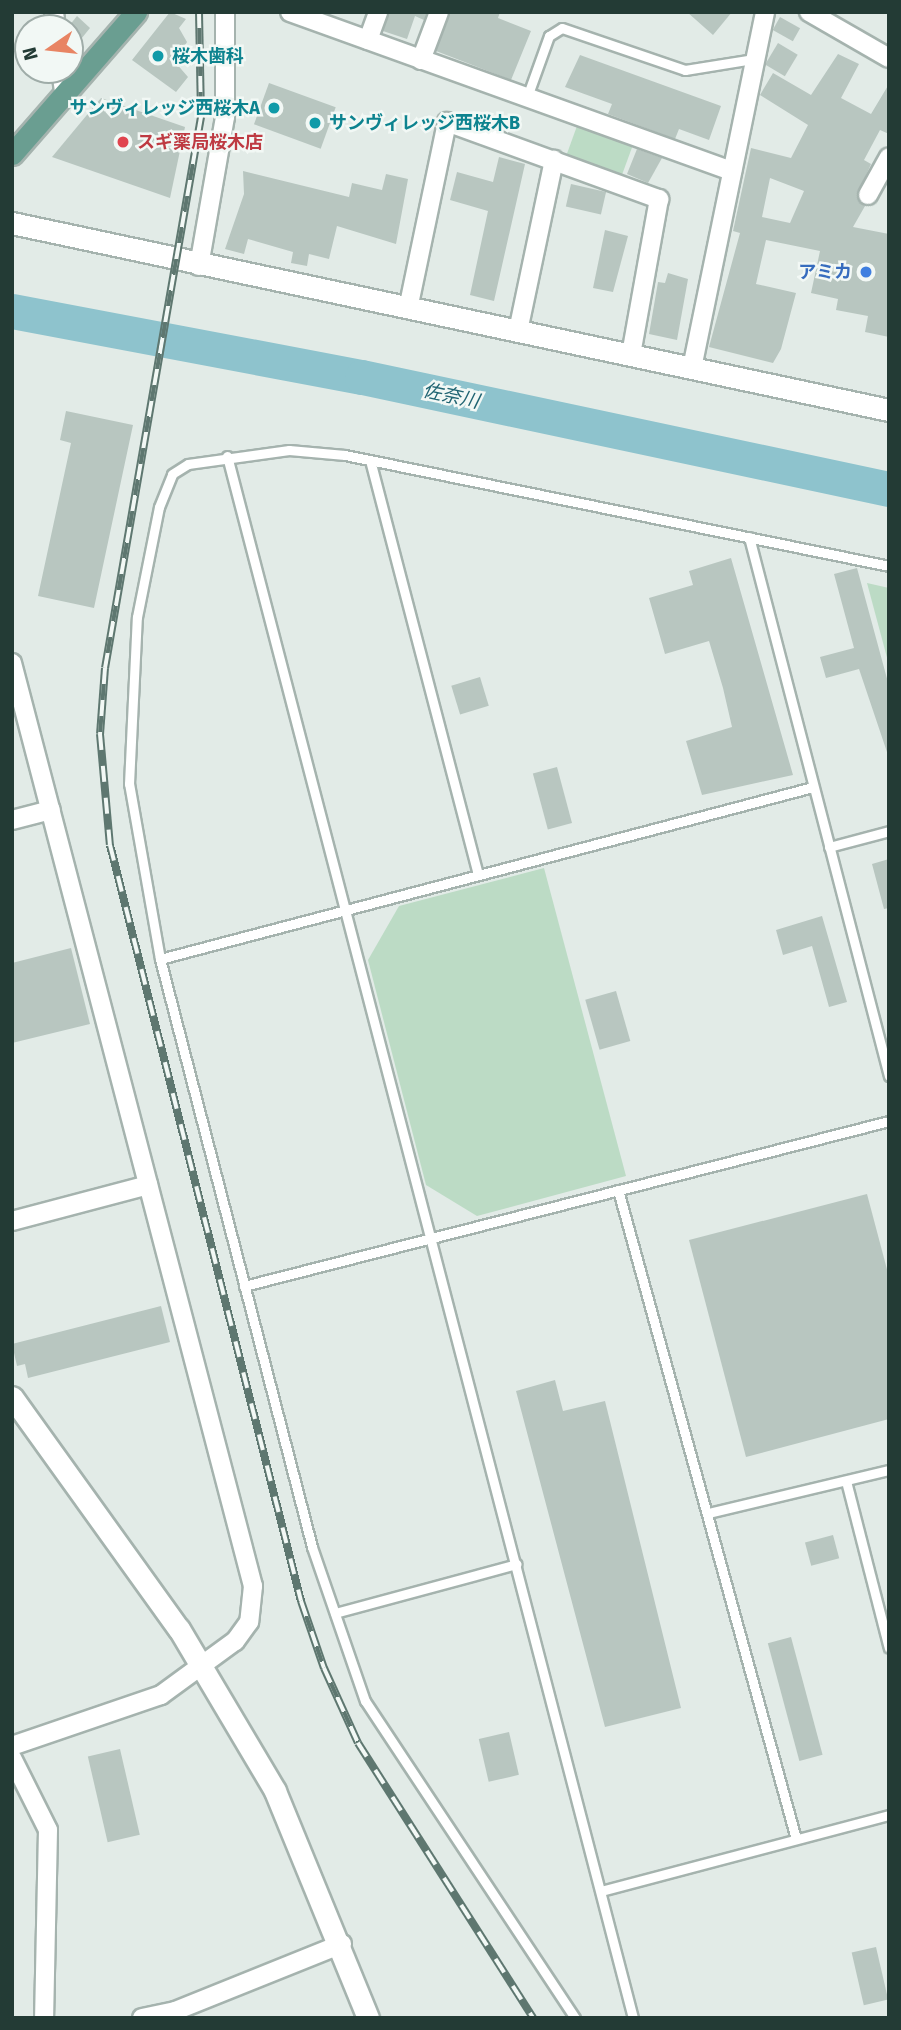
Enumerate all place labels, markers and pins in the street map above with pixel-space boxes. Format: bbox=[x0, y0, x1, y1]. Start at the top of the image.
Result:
place label: 桜木歯科 bbox=[172, 45, 244, 67]
marker: 桜木歯科 bbox=[150, 48, 166, 64]
place label: サンヴィレッジ西桜木A bbox=[69, 97, 260, 119]
marker: サンヴィレッジ西桜木A bbox=[266, 100, 282, 116]
place label: サンヴィレッジ西桜木B bbox=[329, 112, 520, 134]
marker: サンヴィレッジ西桜木B bbox=[307, 115, 323, 131]
place label: スギ薬局桜木店 bbox=[137, 131, 263, 153]
marker: スギ薬局桜木店 bbox=[115, 134, 131, 150]
place label: アミカ bbox=[798, 261, 852, 283]
marker: アミカ bbox=[858, 264, 874, 280]

